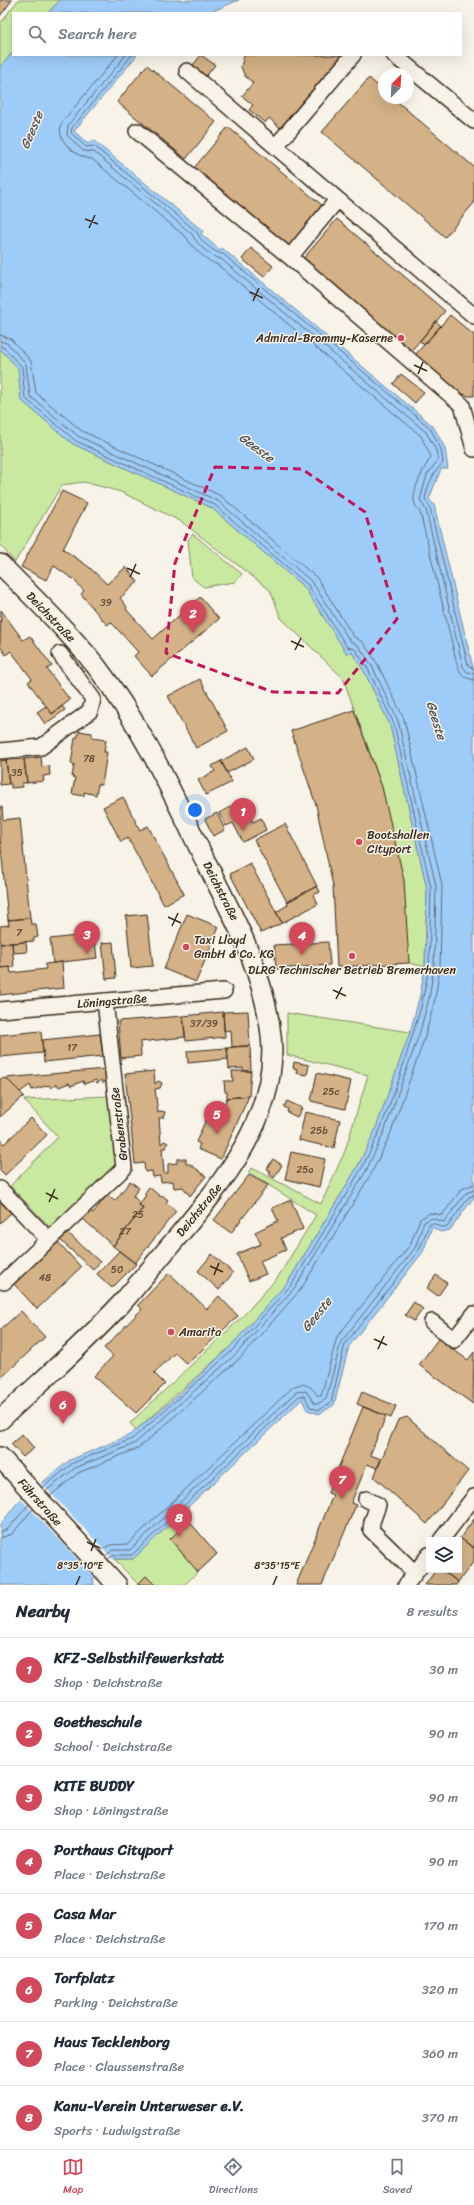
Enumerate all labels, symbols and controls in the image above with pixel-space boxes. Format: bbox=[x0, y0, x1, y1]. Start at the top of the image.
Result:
search box bbox=[12, 12, 462, 56]
text: Search here bbox=[58, 21, 137, 47]
icon: search bbox=[26, 23, 48, 45]
north arrow bbox=[378, 68, 414, 104]
water label: Geeste bbox=[13, 106, 50, 153]
place label: Admiral-Brommy-Kaserne bbox=[255, 327, 393, 349]
marker: Admiral-Brommy-Kaserne bbox=[396, 333, 406, 343]
water label: Geeste bbox=[234, 426, 281, 469]
street label: Deichstraße bbox=[21, 586, 81, 648]
house number: 39 bbox=[100, 594, 112, 612]
pin: 2 bbox=[180, 600, 206, 633]
water label: Geeste bbox=[420, 698, 454, 744]
house number: 78 bbox=[83, 750, 95, 768]
house number: 35 bbox=[11, 764, 23, 782]
pin: 1 bbox=[230, 798, 256, 831]
your location bbox=[185, 800, 205, 820]
place label: Bootshallen Cityport bbox=[367, 824, 430, 860]
marker: Bootshallen Cityport bbox=[354, 837, 364, 847]
street label: Deichstraße bbox=[197, 857, 245, 925]
pin: 3 bbox=[74, 921, 100, 954]
pin: 4 bbox=[289, 922, 315, 955]
house number: 7 bbox=[16, 924, 23, 942]
place label: Taxi Lloyd GmbH & Co. KG bbox=[194, 929, 274, 965]
marker: Taxi Lloyd GmbH & Co. KG bbox=[181, 942, 191, 952]
marker: DLRG Technischer Betrieb Bremerhaven bbox=[347, 951, 357, 961]
place label: DLRG Technischer Betrieb Bremerhaven bbox=[248, 959, 456, 981]
street label: Löningstraße bbox=[76, 987, 148, 1015]
house number: 37/39 bbox=[190, 1015, 218, 1033]
house number: 17 bbox=[67, 1039, 78, 1057]
house number: 25c bbox=[323, 1083, 339, 1101]
street label: Grabenstraße bbox=[104, 1086, 134, 1162]
pin: 5 bbox=[204, 1101, 230, 1134]
house number: 25b bbox=[310, 1122, 328, 1140]
house number: 25a bbox=[297, 1161, 313, 1179]
street label: Deichstraße bbox=[170, 1178, 228, 1242]
house number: 25 bbox=[132, 1206, 144, 1224]
house number: 27 bbox=[119, 1223, 132, 1241]
house number: 50 bbox=[111, 1261, 123, 1279]
house number: 48 bbox=[39, 1269, 51, 1287]
water label: Geeste bbox=[295, 1290, 339, 1337]
place label: Amarita bbox=[178, 1321, 221, 1343]
marker: Amarita bbox=[166, 1327, 176, 1337]
pin: 6 bbox=[50, 1391, 76, 1424]
pin: 7 bbox=[329, 1466, 355, 1499]
street label: Fährstraße bbox=[12, 1473, 68, 1531]
pin: 8 bbox=[166, 1504, 192, 1537]
map controls bbox=[426, 1537, 462, 1573]
button: layers bbox=[426, 1537, 462, 1573]
text: 8°35'10"E bbox=[57, 1557, 104, 1575]
text: 8°35'15"E bbox=[254, 1557, 301, 1575]
text: Nearby bbox=[16, 1596, 70, 1626]
text: 8 results bbox=[406, 1600, 458, 1623]
text: KFZ-Selbsthilfewerkstatt bbox=[54, 1645, 224, 1671]
text: 1 bbox=[26, 1658, 32, 1681]
text: 30 m bbox=[429, 1658, 458, 1681]
text: Shop · Deichstraße bbox=[54, 1671, 163, 1694]
text: Goetheschule bbox=[54, 1709, 142, 1735]
text: 2 bbox=[25, 1722, 33, 1745]
text: 90 m bbox=[428, 1722, 458, 1745]
text: School · Deichstraße bbox=[54, 1735, 172, 1758]
text: KITE BUDDY bbox=[54, 1773, 135, 1799]
text: 3 bbox=[25, 1786, 33, 1809]
text: 90 m bbox=[428, 1786, 458, 1809]
text: Shop · Löningstraße bbox=[54, 1799, 168, 1822]
text: Porthaus Cityport bbox=[54, 1837, 173, 1863]
text: 4 bbox=[25, 1850, 33, 1873]
text: 90 m bbox=[428, 1850, 458, 1873]
text: Place · Deichstraße bbox=[54, 1863, 165, 1886]
text: Casa Mar bbox=[54, 1901, 116, 1927]
text: 5 bbox=[25, 1914, 33, 1937]
text: 170 m bbox=[423, 1914, 458, 1937]
text: Place · Deichstraße bbox=[54, 1927, 165, 1950]
text: Torfplatz bbox=[54, 1965, 115, 1991]
text: 6 bbox=[25, 1978, 33, 2001]
text: 320 m bbox=[422, 1978, 458, 2001]
text: Parking · Deichstraße bbox=[54, 1991, 178, 2014]
text: Haus Tecklenborg bbox=[54, 2029, 170, 2055]
text: 7 bbox=[25, 2042, 33, 2065]
text: 360 m bbox=[422, 2042, 458, 2065]
text: Place · Claussenstraße bbox=[54, 2055, 184, 2078]
text: Kanu-Verein Unterweser e.V. bbox=[54, 2093, 244, 2119]
text: 8 bbox=[25, 2106, 33, 2129]
text: 370 m bbox=[422, 2106, 458, 2129]
text: Sports · Ludwigstraße bbox=[54, 2119, 181, 2142]
tab: Map bbox=[62, 2156, 84, 2199]
tab: Directions bbox=[209, 2156, 258, 2199]
tab: Saved bbox=[383, 2156, 412, 2199]

